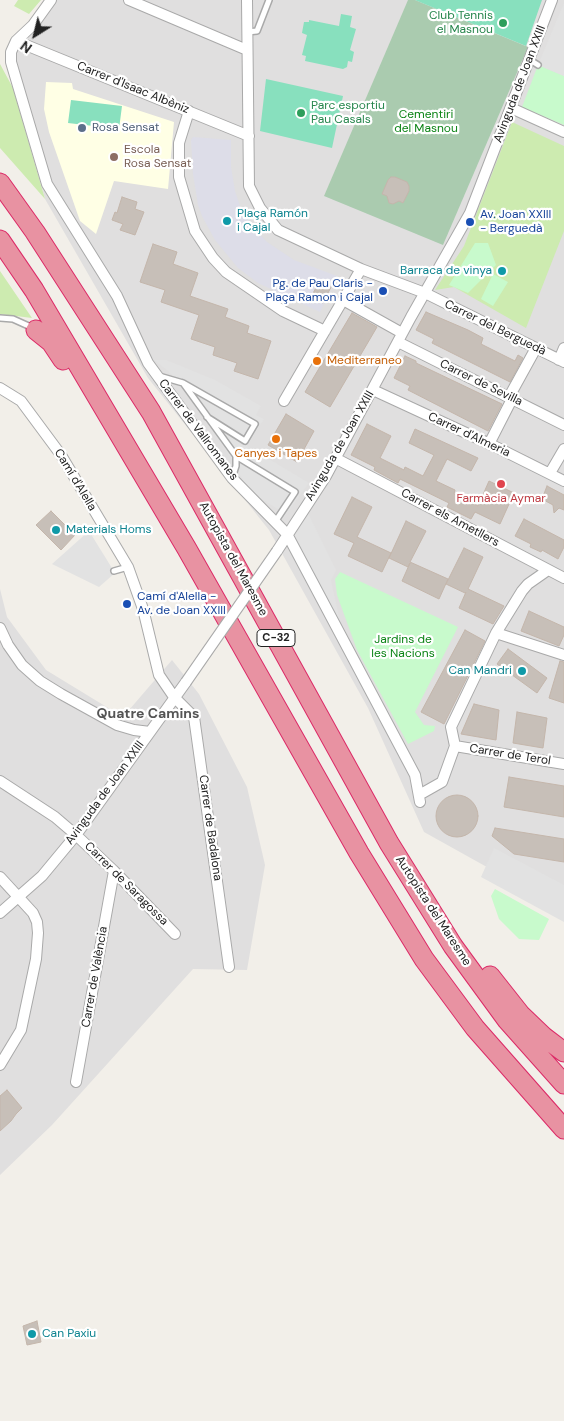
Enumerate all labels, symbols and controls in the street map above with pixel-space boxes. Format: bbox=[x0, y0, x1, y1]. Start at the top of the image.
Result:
place label: Club Tennis el Masnou bbox=[429, 9, 493, 37]
north arrow bbox=[10, 10, 60, 60]
marker: Club Tennis el Masnou bbox=[497, 17, 509, 29]
street label: Avinguda de Joan XXIII bbox=[491, 23, 549, 145]
text: N bbox=[17, 37, 36, 57]
street label: Carrer d'Isaac Albèniz bbox=[75, 59, 191, 117]
place label: Parc esportiu Pau Casals bbox=[311, 99, 385, 127]
marker: Parc esportiu Pau Casals bbox=[295, 107, 307, 119]
park label: Cementiri del Masnou bbox=[394, 108, 458, 136]
place label: Rosa Sensat bbox=[92, 121, 159, 135]
marker: Rosa Sensat bbox=[76, 122, 88, 134]
place label: Escola Rosa Sensat bbox=[124, 143, 191, 171]
marker: Escola Rosa Sensat bbox=[108, 151, 120, 163]
place label: Plaça Ramón i Cajal bbox=[237, 207, 308, 235]
place label: Av. Joan XXIII - Berguedà bbox=[480, 208, 551, 236]
marker: Plaça Ramón i Cajal bbox=[221, 215, 233, 227]
marker: Av. Joan XXIII - Berguedà bbox=[464, 216, 476, 228]
place label: Barraca de vinya bbox=[400, 264, 492, 278]
marker: Barraca de vinya bbox=[496, 265, 508, 277]
place label: Pg. de Pau Claris - Plaça Ramon i Cajal bbox=[266, 277, 373, 305]
marker: Pg. de Pau Claris - Plaça Ramon i Cajal bbox=[377, 285, 389, 297]
street label: Carrer del Berguedà bbox=[442, 297, 548, 359]
place label: Mediterraneo bbox=[327, 354, 402, 368]
marker: Mediterraneo bbox=[311, 355, 323, 367]
street label: Carrer de Sevilla bbox=[437, 357, 525, 409]
street label: Carrer de Vallromanes bbox=[155, 376, 241, 484]
street label: Avinguda de Joan XXIII bbox=[303, 389, 377, 503]
street label: Carrer d'Almeria bbox=[426, 410, 512, 460]
marker: Canyes i Tapes bbox=[270, 433, 282, 445]
street label: Camí d'Alella bbox=[51, 446, 99, 514]
place label: Canyes i Tapes bbox=[235, 447, 317, 461]
marker: Farmàcia Aymar bbox=[495, 478, 507, 490]
street label: Carrer els Ametllers bbox=[398, 486, 502, 550]
place label: Farmàcia Aymar bbox=[456, 492, 546, 506]
street label: Autopista del Maresme bbox=[196, 499, 270, 619]
place label: Materials Homs bbox=[66, 523, 152, 537]
marker: Materials Homs bbox=[50, 524, 62, 536]
place label: Camí d'Alella - Av. de Joan XXIII bbox=[137, 590, 226, 618]
marker: Camí d'Alella - Av. de Joan XXIII bbox=[121, 598, 133, 610]
road number: C-32 bbox=[257, 630, 295, 646]
park label: Jardins de les Nacions bbox=[371, 633, 435, 661]
place label: Can Mandri bbox=[448, 664, 512, 678]
marker: Can Mandri bbox=[516, 665, 528, 677]
district label: Quatre Camins bbox=[97, 706, 199, 722]
street label: Avinguda de Joan XXIII bbox=[63, 738, 147, 848]
street label: Carrer de Terol bbox=[468, 741, 552, 769]
street label: Carrer de Badalona bbox=[195, 774, 225, 882]
street label: Carrer de Saragossa bbox=[81, 839, 171, 929]
street label: Autopista del Maresme bbox=[392, 853, 474, 969]
street label: Carrer de València bbox=[79, 925, 111, 1029]
place label: Can Paxiu bbox=[42, 1327, 96, 1341]
marker: Can Paxiu bbox=[26, 1328, 38, 1340]

